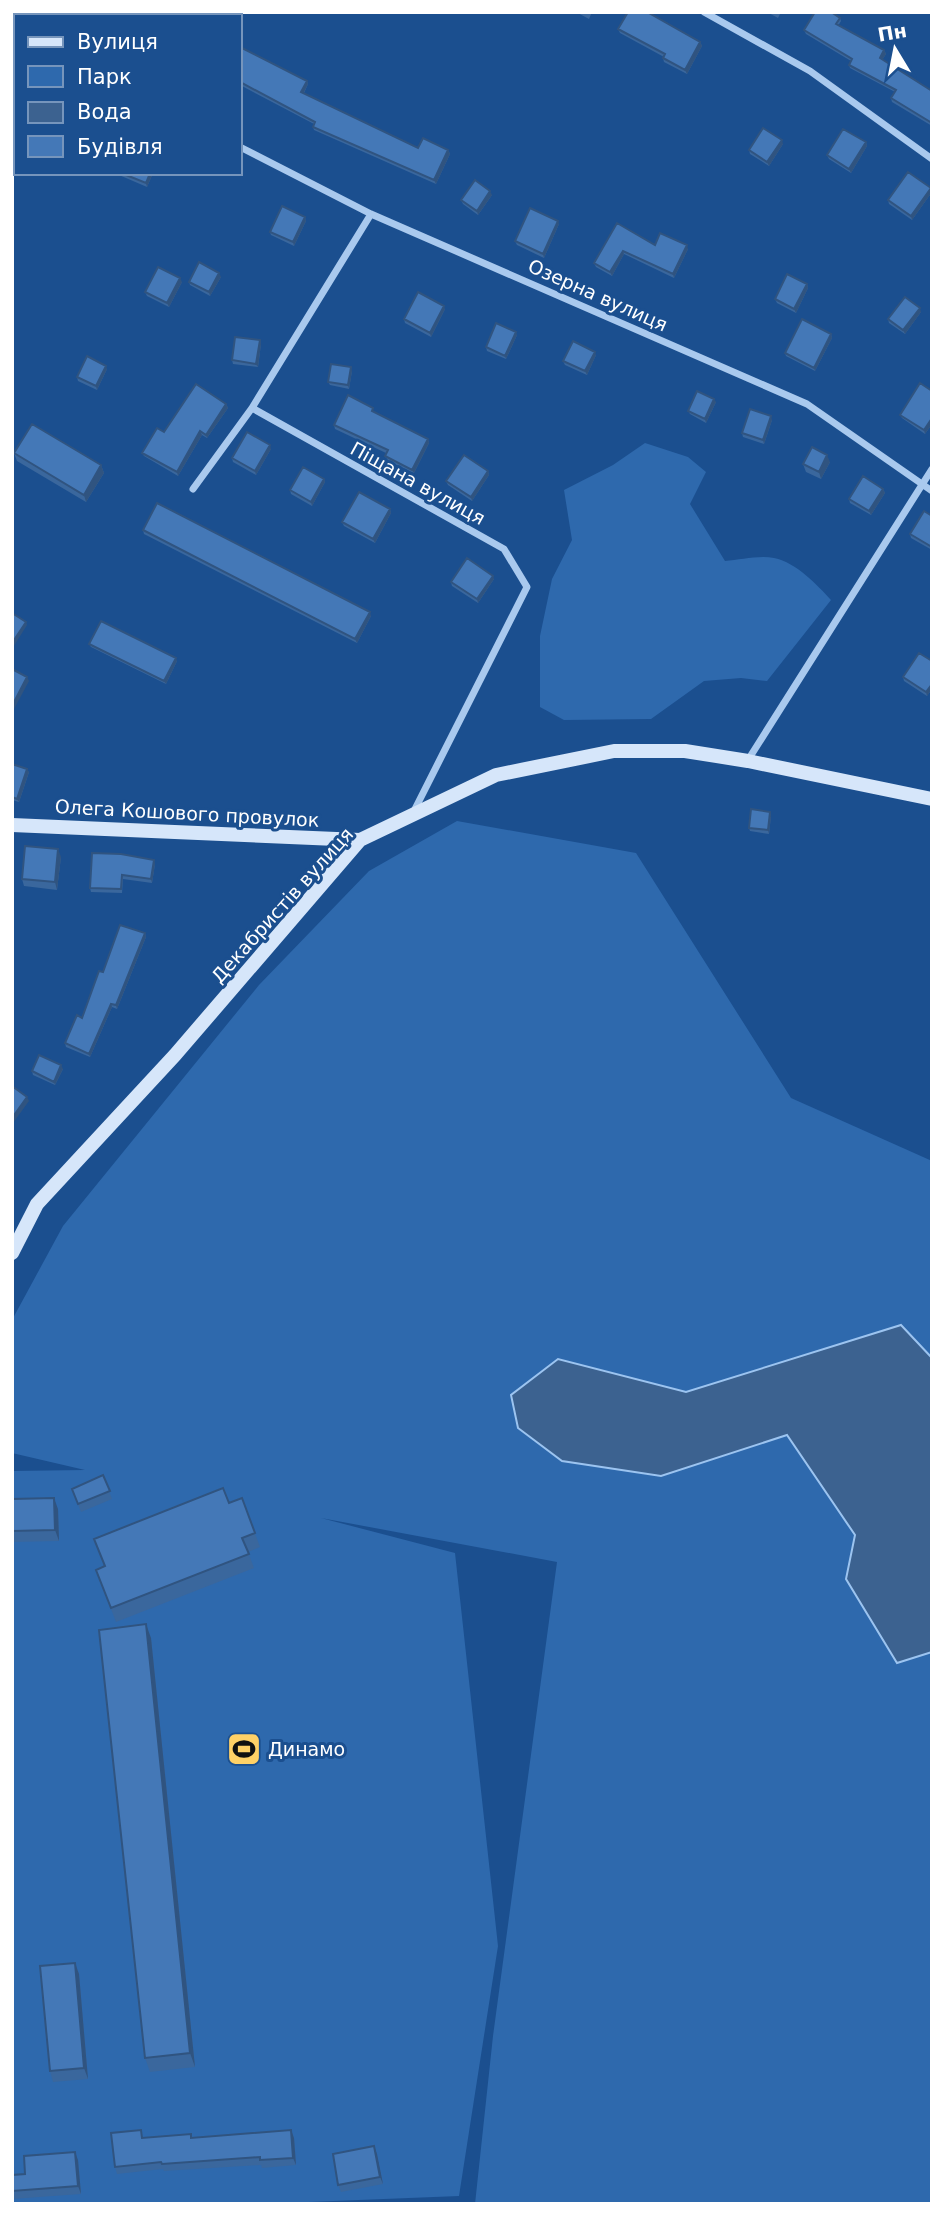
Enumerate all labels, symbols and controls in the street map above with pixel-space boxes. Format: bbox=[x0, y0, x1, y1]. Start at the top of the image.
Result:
legend bbox=[14, 14, 242, 175]
north arrow bbox=[860, 14, 930, 84]
text: Пн bbox=[876, 19, 908, 46]
text: Вулиця bbox=[77, 30, 158, 54]
text: Парк bbox=[77, 65, 132, 89]
text: Вода bbox=[77, 100, 132, 124]
text: Будівля bbox=[77, 135, 163, 159]
street label: Озерна вулиця bbox=[525, 254, 671, 336]
street label: Піщана вулиця bbox=[347, 437, 489, 529]
street label: Олега Кошового провулок bbox=[54, 795, 320, 831]
street label: Декабристів вулиця bbox=[207, 823, 357, 987]
sports icon: Динамо bbox=[225, 1730, 263, 1768]
place label: Динамо bbox=[268, 1738, 345, 1760]

